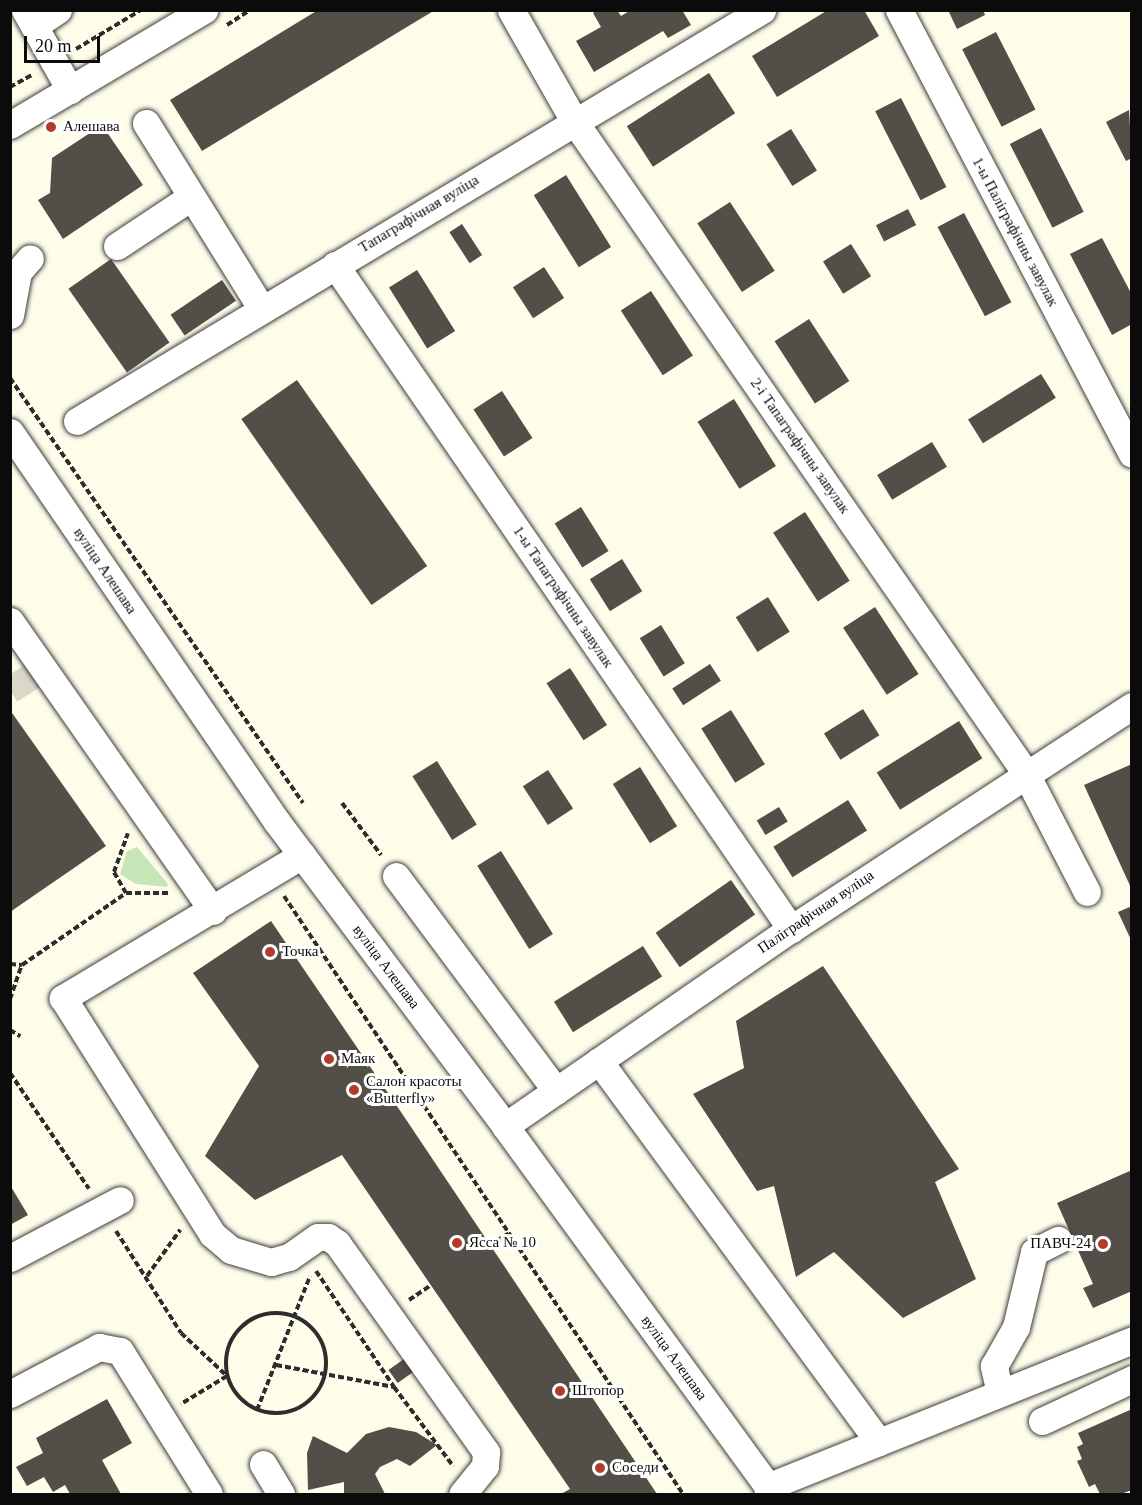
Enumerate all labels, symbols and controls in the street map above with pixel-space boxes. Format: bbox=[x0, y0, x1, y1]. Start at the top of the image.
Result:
scale bar bbox=[27, 24, 104, 62]
text: 20 m bbox=[35, 36, 72, 56]
place label: Алешава bbox=[63, 118, 120, 136]
marker: Алешава bbox=[44, 120, 58, 134]
street label: 1-ы Паліграфічны завулак bbox=[968, 154, 1062, 310]
street label: Тапаграфічная вуліца bbox=[356, 171, 482, 257]
street label: 2-і Тапаграфічны завулак bbox=[746, 375, 854, 517]
street label: 1-ы Тапаграфічны завулак bbox=[509, 523, 617, 671]
street label: вуліца Алешава bbox=[70, 524, 140, 618]
street label: Паліграфічная вуліца bbox=[755, 866, 877, 958]
street label: вуліца Алешава bbox=[349, 922, 423, 1012]
place label: Точка bbox=[282, 943, 318, 961]
marker: Точка bbox=[263, 945, 277, 959]
place label: Маяк bbox=[341, 1050, 375, 1068]
marker: Маяк bbox=[322, 1052, 336, 1066]
place label: Салон красоты «Butterfly» bbox=[366, 1072, 462, 1107]
marker: Салон красоты «Butterfly» bbox=[347, 1083, 361, 1097]
place label: Ясса № 10 bbox=[469, 1234, 536, 1252]
place label: ПАВЧ-24 bbox=[1030, 1235, 1091, 1253]
marker: Ясса № 10 bbox=[450, 1236, 464, 1250]
marker: ПАВЧ-24 bbox=[1096, 1237, 1110, 1251]
street label: вуліца Алешава bbox=[637, 1312, 711, 1404]
place label: Штопор bbox=[572, 1382, 624, 1400]
marker: Штопор bbox=[553, 1384, 567, 1398]
place label: Соседи bbox=[612, 1459, 659, 1477]
marker: Соседи bbox=[593, 1461, 607, 1475]

